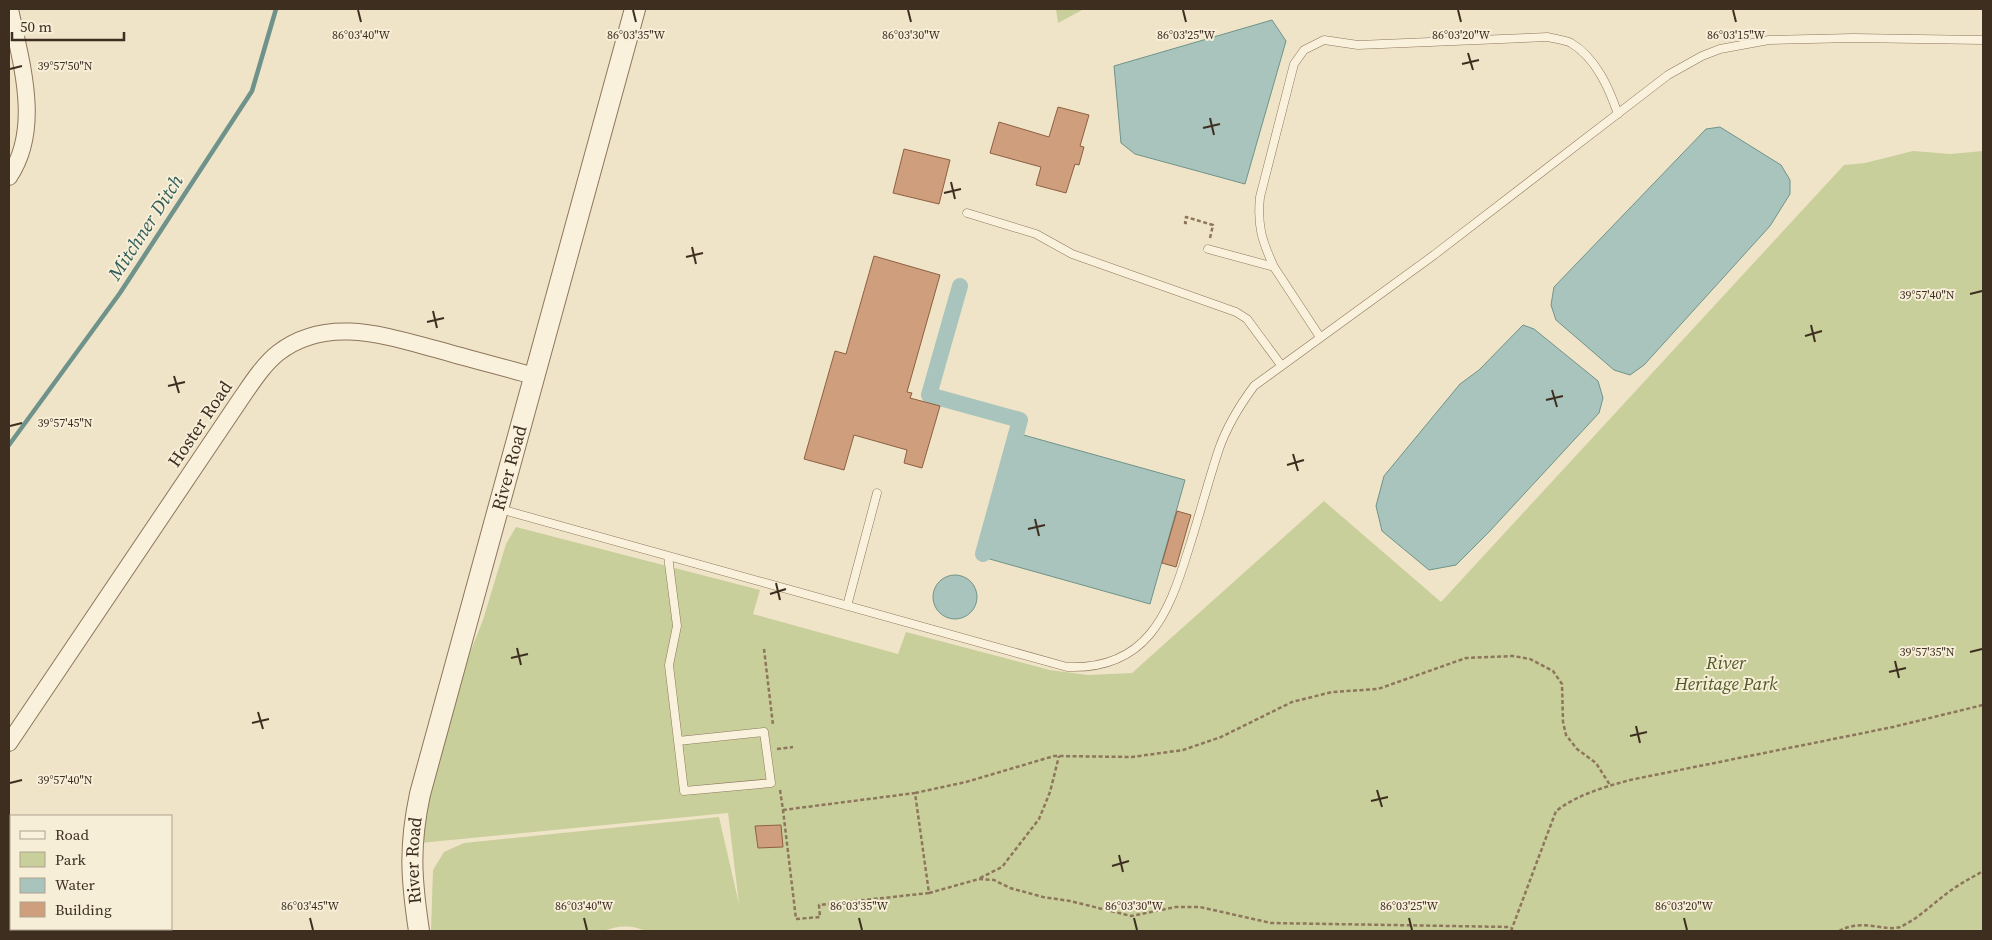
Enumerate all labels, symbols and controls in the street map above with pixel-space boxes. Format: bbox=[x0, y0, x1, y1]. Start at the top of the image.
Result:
scale bar bbox=[12, 10, 125, 42]
text: 50 m bbox=[20, 16, 52, 37]
text: 86°03'40"W bbox=[332, 27, 390, 43]
text: 86°03'35"W bbox=[607, 27, 665, 43]
text: 86°03'30"W bbox=[882, 27, 940, 43]
text: 86°03'25"W bbox=[1157, 27, 1215, 43]
text: 86°03'20"W bbox=[1432, 27, 1490, 43]
text: 86°03'15"W bbox=[1707, 27, 1765, 43]
text: 39°57'50"N bbox=[37, 58, 93, 74]
water label: Mitchner Ditch bbox=[101, 169, 189, 286]
text: 39°57'40"N bbox=[1899, 287, 1955, 303]
street label: Hoster Road bbox=[161, 376, 238, 472]
text: 39°57'45"N bbox=[37, 415, 93, 431]
street label: River Road bbox=[485, 422, 532, 513]
text: 39°57'35"N bbox=[1899, 644, 1955, 660]
park label: River Heritage Park bbox=[1673, 650, 1778, 696]
text: 39°57'40"N bbox=[37, 772, 93, 788]
legend bbox=[10, 815, 172, 930]
street label: River Road bbox=[399, 815, 428, 905]
text: Road bbox=[55, 824, 89, 845]
text: Park bbox=[55, 849, 87, 870]
text: Water bbox=[55, 874, 96, 895]
text: 86°03'45"W bbox=[281, 898, 339, 914]
text: 86°03'40"W bbox=[555, 898, 613, 914]
text: 86°03'35"W bbox=[830, 898, 888, 914]
text: 86°03'30"W bbox=[1105, 898, 1163, 914]
text: 86°03'25"W bbox=[1380, 898, 1438, 914]
text: 86°03'20"W bbox=[1655, 898, 1713, 914]
text: Building bbox=[55, 899, 112, 920]

